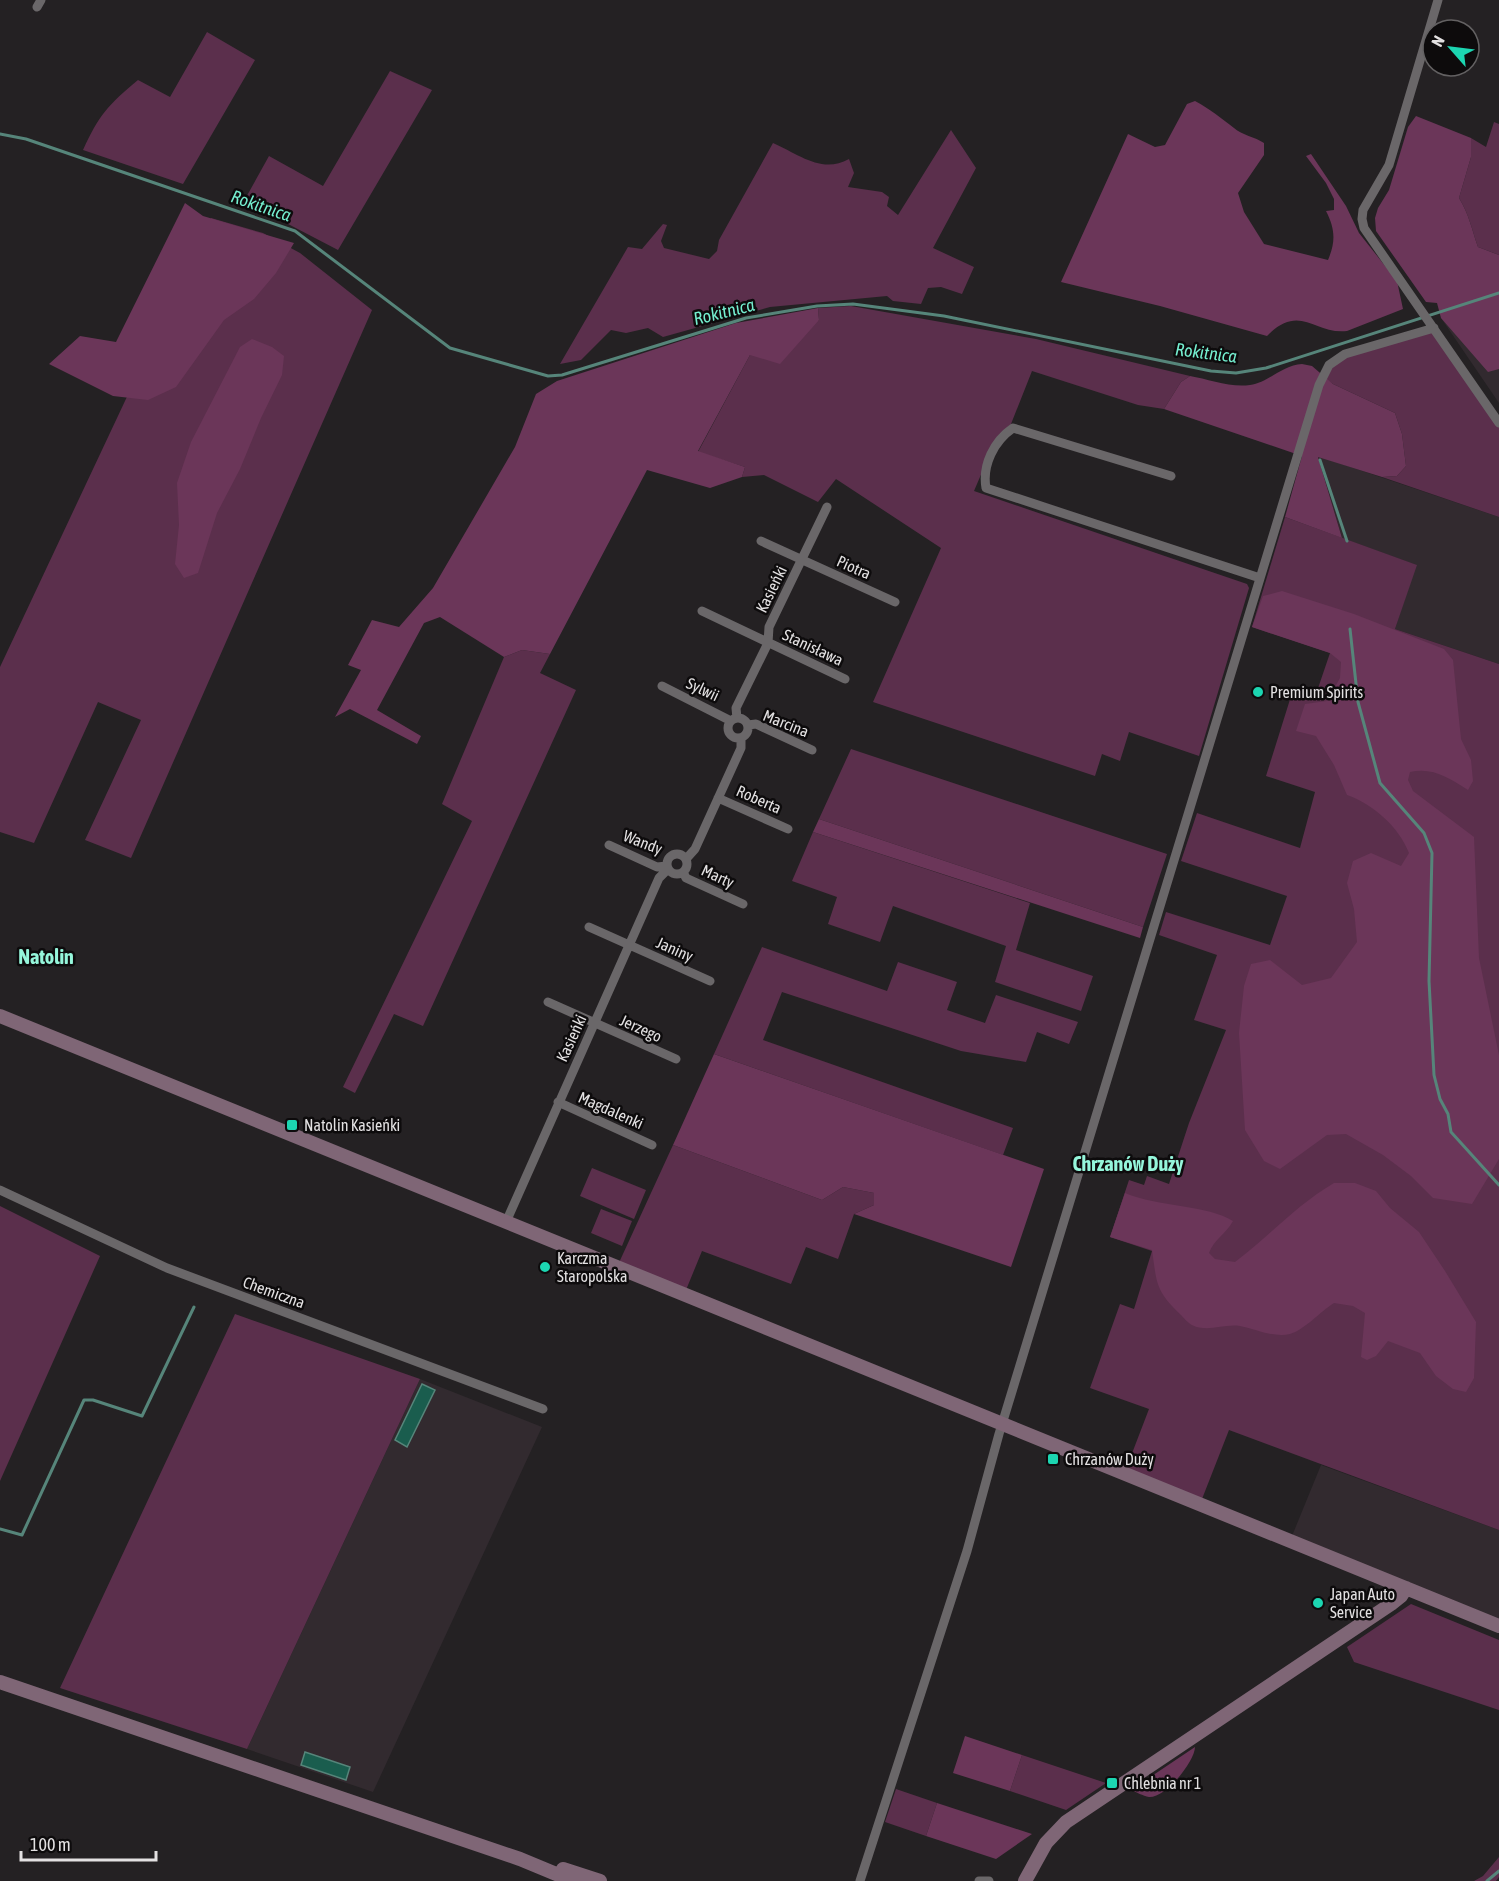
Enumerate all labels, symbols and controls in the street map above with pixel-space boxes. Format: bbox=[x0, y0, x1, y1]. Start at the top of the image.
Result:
north arrow bbox=[1421, 18, 1481, 78]
text: N bbox=[1428, 33, 1448, 49]
water label: Rokitnica bbox=[228, 185, 295, 226]
water label: Rokitnica bbox=[691, 294, 757, 329]
water label: Rokitnica bbox=[1174, 338, 1239, 367]
street label: Piotra bbox=[834, 552, 874, 582]
street label: Kasieńki bbox=[752, 563, 790, 615]
street label: Stanisława bbox=[780, 625, 846, 669]
street label: Sylwii bbox=[683, 674, 722, 705]
place label: Premium Spirits bbox=[1270, 683, 1363, 702]
marker: Premium Spirits bbox=[1251, 685, 1265, 699]
street label: Marcina bbox=[761, 706, 811, 740]
street label: Roberta bbox=[734, 781, 784, 817]
street label: Wandy bbox=[621, 826, 666, 859]
street label: Marty bbox=[698, 861, 738, 892]
street label: Janiny bbox=[653, 933, 697, 966]
district label: Natolin bbox=[18, 945, 74, 968]
street label: Jerzego bbox=[617, 1011, 665, 1046]
street label: Kasieńki bbox=[552, 1012, 590, 1064]
street label: Magdalenki bbox=[575, 1088, 646, 1133]
place label: Natolin Kasieńki bbox=[304, 1116, 400, 1134]
marker: Natolin Kasieńki bbox=[285, 1118, 299, 1132]
district label: Chrzanów Duży bbox=[1073, 1152, 1184, 1175]
place label: Karczma Staropolska bbox=[557, 1249, 627, 1286]
marker: Karczma Staropolska bbox=[538, 1260, 552, 1274]
street label: Chemiczna bbox=[241, 1273, 307, 1311]
place label: Chrzanów Duży bbox=[1065, 1450, 1154, 1469]
marker: Chrzanów Duży bbox=[1046, 1452, 1060, 1466]
place label: Japan Auto Service bbox=[1330, 1585, 1395, 1621]
marker: Japan Auto Service bbox=[1311, 1596, 1325, 1610]
place label: Chlebnia nr 1 bbox=[1124, 1774, 1201, 1792]
marker: Chlebnia nr 1 bbox=[1105, 1776, 1119, 1790]
scale bar bbox=[21, 1824, 156, 1862]
text: 100 m bbox=[30, 1834, 71, 1855]

